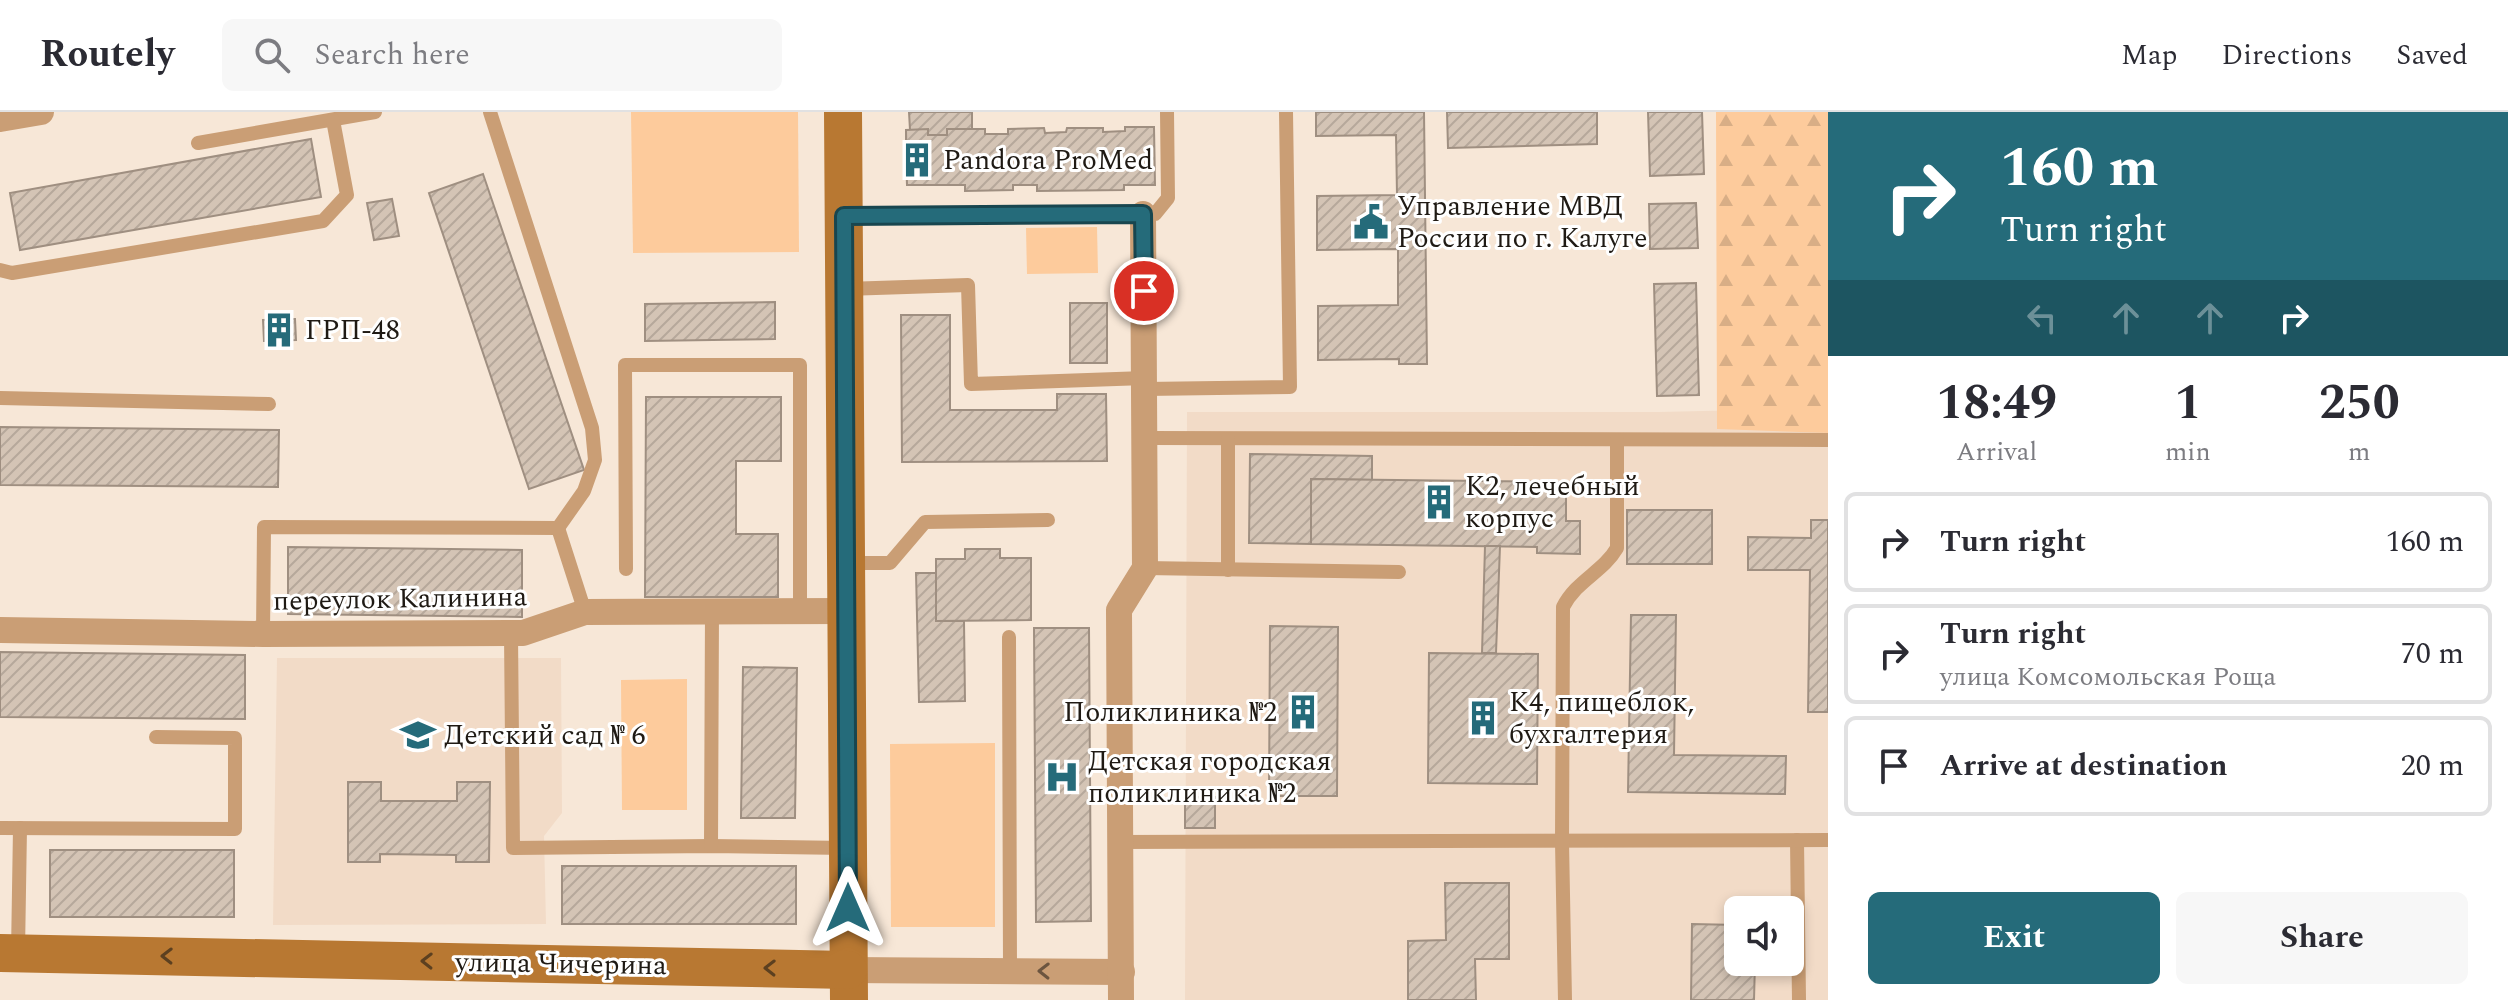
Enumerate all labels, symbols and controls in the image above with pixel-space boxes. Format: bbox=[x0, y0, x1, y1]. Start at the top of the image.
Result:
search box bbox=[222, 19, 782, 91]
text: Routely bbox=[40, 26, 174, 84]
text: Search here bbox=[314, 32, 470, 78]
icon: search bbox=[250, 33, 294, 77]
text: Map bbox=[2121, 34, 2178, 77]
text: Directions bbox=[2222, 34, 2352, 77]
text: Saved bbox=[2396, 34, 2468, 77]
text: 160 m bbox=[2000, 126, 2159, 211]
place label: Pandora ProMed bbox=[943, 139, 1153, 182]
building icon: Pandora ProMed bbox=[898, 141, 936, 179]
icon: right bbox=[1868, 144, 1972, 248]
place label: Управление МВД России по г. Калуге bbox=[1397, 185, 1647, 260]
public building icon: Управление МВД России по г. Калуге bbox=[1352, 203, 1390, 241]
text: Turn right bbox=[2000, 203, 2167, 258]
pin bbox=[1110, 257, 1178, 325]
icon: arrive bbox=[1122, 269, 1166, 313]
icon: left bbox=[2020, 296, 2064, 340]
icon: ahead bbox=[2104, 296, 2148, 340]
icon: ahead bbox=[2188, 296, 2232, 340]
icon: right bbox=[2272, 296, 2316, 340]
place label: ГРП-48 bbox=[305, 309, 400, 352]
building icon: ГРП-48 bbox=[260, 311, 298, 349]
text: 18:49 bbox=[1936, 367, 2057, 440]
text: 1 bbox=[2174, 367, 2201, 440]
text: 250 bbox=[2319, 367, 2400, 440]
text: Arrival bbox=[1956, 432, 2037, 472]
text: min bbox=[2165, 432, 2211, 472]
text: m bbox=[2348, 432, 2370, 472]
place label: К2, лечебный корпус bbox=[1465, 465, 1640, 540]
building icon: К2, лечебный корпус bbox=[1420, 483, 1458, 521]
text: Turn right bbox=[1940, 519, 2086, 565]
text: 160 m bbox=[2386, 519, 2464, 565]
icon: right bbox=[1872, 520, 1916, 564]
street label: переулок Калинина bbox=[272, 575, 528, 623]
text: Turn right bbox=[1940, 611, 2086, 657]
text: 70 m bbox=[2401, 631, 2464, 677]
icon: right bbox=[1872, 632, 1916, 676]
text: улица Комсомольская Роща bbox=[1940, 657, 2276, 697]
place label: К4, пищеблок, бухгалтерия bbox=[1509, 681, 1694, 756]
place label: Поликлиника №2 bbox=[1063, 691, 1277, 734]
building icon: Поликлиника №2 bbox=[1284, 693, 1322, 731]
building icon: К4, пищеблок, бухгалтерия bbox=[1464, 699, 1502, 737]
place label: Детский сад № 6 bbox=[444, 714, 645, 757]
school or university icon: Детский сад № 6 bbox=[399, 716, 437, 754]
place label: Детская городская поликлиника №2 bbox=[1088, 740, 1331, 815]
text: Arrive at destination bbox=[1940, 743, 2227, 789]
text: 20 m bbox=[2401, 743, 2464, 789]
icon: arrive bbox=[1872, 744, 1916, 788]
hospital icon: Детская городская поликлиника №2 bbox=[1043, 758, 1081, 796]
position arrow bbox=[806, 866, 890, 950]
button: Exit bbox=[1868, 892, 2160, 984]
button: Share bbox=[2176, 892, 2468, 984]
map controls bbox=[1724, 896, 1804, 976]
button: sound bbox=[1724, 896, 1804, 976]
street label: улица Чичерина bbox=[454, 941, 667, 987]
one-way arrow bbox=[160, 947, 173, 965]
one-way arrow bbox=[420, 952, 433, 970]
one-way arrow bbox=[763, 959, 776, 977]
one-way arrow bbox=[1037, 962, 1050, 980]

